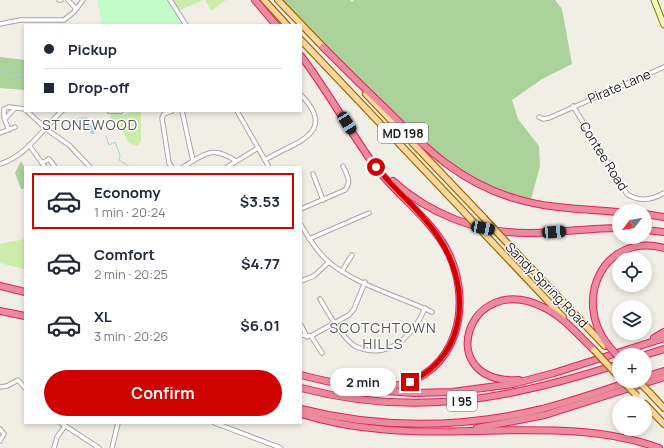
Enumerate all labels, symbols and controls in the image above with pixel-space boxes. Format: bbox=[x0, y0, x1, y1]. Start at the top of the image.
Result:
text: Pickup bbox=[68, 39, 117, 60]
street label: Pirate Lane bbox=[585, 65, 654, 107]
text: Drop-off bbox=[68, 77, 129, 98]
car bbox=[336, 110, 358, 136]
district label: STONEWOOD bbox=[42, 115, 138, 134]
street label: Contee Road bbox=[576, 118, 632, 194]
road number: MD 198 bbox=[378, 123, 428, 143]
route start bbox=[367, 158, 385, 176]
text: Economy bbox=[94, 182, 161, 203]
icon: car bbox=[46, 183, 82, 219]
text: $3.53 bbox=[240, 191, 280, 212]
text: 1 min · 20:24 bbox=[94, 203, 166, 221]
north arrow bbox=[612, 204, 652, 244]
map controls bbox=[612, 204, 652, 436]
car bbox=[470, 220, 496, 236]
car bbox=[542, 225, 566, 239]
street label: Sandy Spring Road bbox=[502, 238, 592, 332]
text: Comfort bbox=[94, 244, 155, 265]
icon: car bbox=[46, 245, 82, 281]
button: locate bbox=[612, 252, 652, 292]
text: $4.77 bbox=[241, 253, 280, 274]
text: 2 min · 20:25 bbox=[94, 265, 168, 283]
button: layers bbox=[612, 300, 652, 340]
text: XL bbox=[94, 306, 112, 327]
icon: car bbox=[46, 307, 82, 343]
text: $6.01 bbox=[240, 315, 280, 336]
district label: SCOTCHTOWN HILLS bbox=[329, 318, 437, 353]
text: 3 min · 20:26 bbox=[94, 327, 168, 345]
button: + bbox=[612, 348, 652, 388]
callout: 2 min bbox=[330, 368, 396, 396]
button: Confirm bbox=[44, 370, 282, 416]
text: 2 min bbox=[346, 373, 380, 391]
route end bbox=[401, 373, 419, 391]
road number: I 95 bbox=[447, 391, 477, 411]
button: − bbox=[612, 396, 652, 436]

